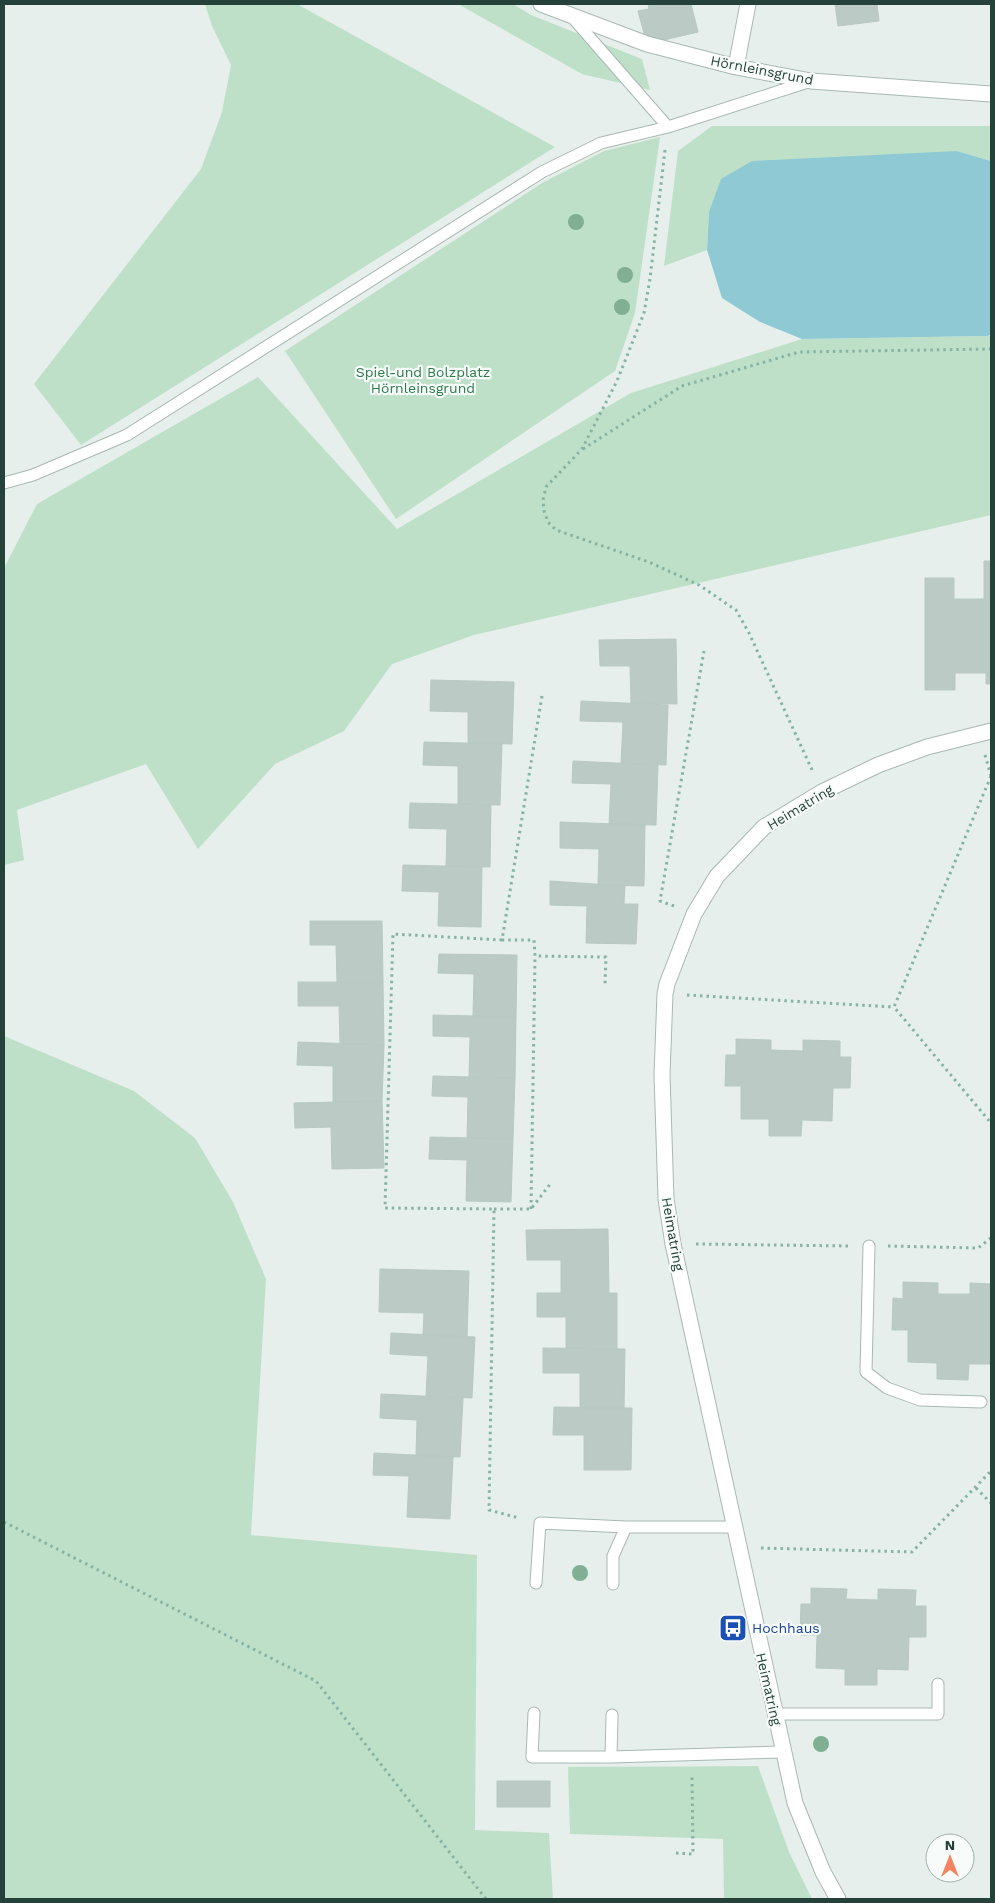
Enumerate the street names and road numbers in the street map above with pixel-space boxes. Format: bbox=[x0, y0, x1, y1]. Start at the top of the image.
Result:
street label: Hörnleinsgrund bbox=[709, 52, 815, 88]
street label: Heimatring bbox=[764, 781, 836, 833]
street label: Heimatring bbox=[659, 1196, 687, 1273]
street label: Heimatring bbox=[753, 1651, 785, 1728]

